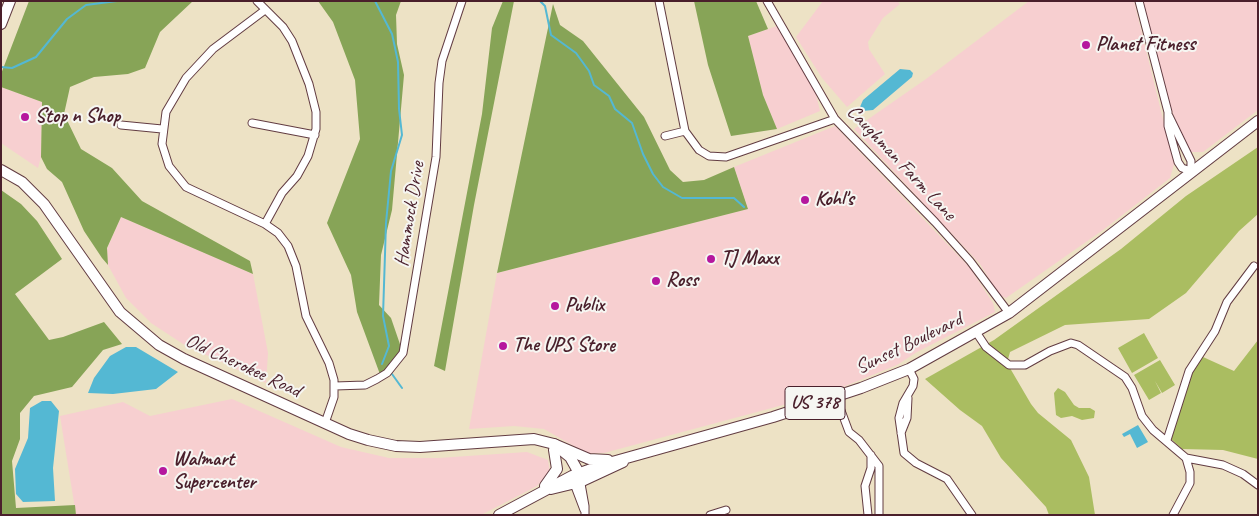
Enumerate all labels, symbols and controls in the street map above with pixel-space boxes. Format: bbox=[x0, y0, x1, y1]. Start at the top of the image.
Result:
place label: Planet Fitness bbox=[1096, 33, 1195, 57]
marker: Planet Fitness bbox=[1080, 39, 1092, 51]
street label: Caughman Farm Lane bbox=[841, 100, 961, 226]
place label: Stop n Shop bbox=[35, 105, 120, 129]
marker: Stop n Shop bbox=[19, 111, 31, 123]
street label: Hammock Drive bbox=[390, 160, 430, 268]
place label: Kohl's bbox=[815, 188, 854, 212]
marker: Kohl's bbox=[799, 194, 811, 206]
place label: TJ Maxx bbox=[721, 247, 779, 271]
marker: TJ Maxx bbox=[705, 253, 717, 265]
place label: Ross bbox=[666, 269, 698, 293]
marker: Ross bbox=[650, 275, 662, 287]
place label: Publix bbox=[565, 294, 604, 318]
marker: Publix bbox=[549, 300, 561, 312]
street label: Sunset Boulevard bbox=[852, 308, 966, 380]
street label: Old Cherokee Road bbox=[182, 329, 304, 403]
place label: The UPS Store bbox=[513, 334, 615, 358]
marker: The UPS Store bbox=[497, 340, 509, 352]
road number: US 378 bbox=[785, 386, 845, 419]
place label: Walmart Supercenter bbox=[173, 448, 255, 495]
marker: Walmart Supercenter bbox=[157, 465, 169, 477]

